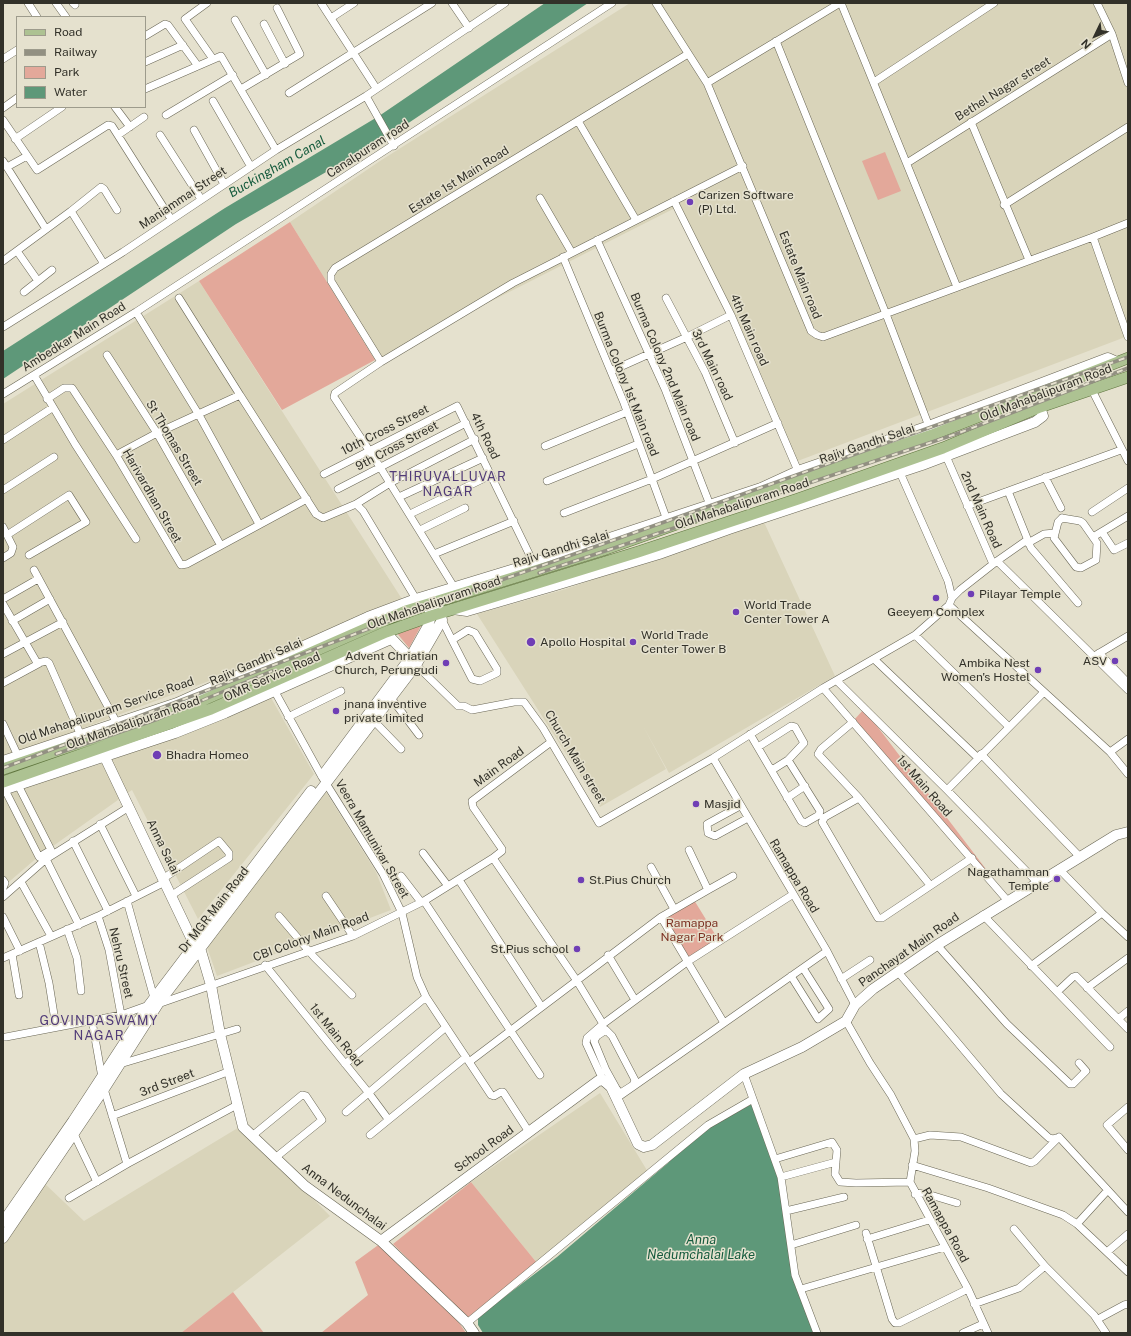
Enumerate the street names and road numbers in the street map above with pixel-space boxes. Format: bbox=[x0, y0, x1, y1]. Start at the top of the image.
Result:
street label: Bethel Nagar street bbox=[953, 54, 1053, 124]
street label: Canalpuram road bbox=[324, 117, 412, 181]
street label: Estate 1st Main Road bbox=[406, 143, 512, 217]
street label: Maniammai Street bbox=[137, 163, 229, 233]
street label: Estate Main road bbox=[776, 229, 824, 321]
street label: Burma Colony 2nd Main road bbox=[627, 290, 703, 444]
street label: 4th Main road bbox=[727, 292, 771, 368]
street label: Ambedkar Main Road bbox=[20, 299, 128, 375]
street label: Burma Colony 1st Main road bbox=[590, 310, 662, 458]
street label: 3rd Main road bbox=[689, 327, 735, 403]
street label: Old Mahabalipuram Road bbox=[978, 361, 1114, 425]
street label: St Thomas Street bbox=[143, 398, 205, 488]
street label: 10th Cross Street bbox=[339, 402, 431, 458]
street label: 4th Road bbox=[467, 410, 503, 462]
street label: 9th Cross Street bbox=[353, 418, 441, 474]
street label: Rajiv Gandhi Salai bbox=[817, 421, 917, 467]
street label: Harivardhan Street bbox=[119, 446, 185, 546]
street label: 2nd Main Road bbox=[958, 469, 1004, 551]
street label: Old Mahabalipuram Road bbox=[673, 475, 811, 533]
street label: Rajiv Gandhi Salai bbox=[511, 527, 611, 571]
street label: Old Mahabalipuram Road bbox=[365, 573, 503, 633]
street label: Rajiv Gandhi Salai bbox=[207, 635, 305, 689]
street label: OMR Service Road bbox=[222, 649, 322, 705]
street label: Old Mahapalipuram Service Road bbox=[16, 674, 196, 748]
street label: Old Mahabalipuram Road bbox=[64, 693, 202, 753]
street label: Church Main street bbox=[541, 708, 609, 806]
street label: Main Road bbox=[471, 744, 527, 790]
street label: 1st Main Road bbox=[893, 752, 955, 820]
street label: Veera Mamunivar Street bbox=[332, 777, 412, 901]
street label: Anna Salai bbox=[143, 817, 183, 877]
street label: Ramappa Road bbox=[766, 836, 822, 916]
street label: Dr MGR Main Road bbox=[176, 864, 252, 956]
street label: CBI Colony Main Road bbox=[251, 909, 371, 965]
street label: Panchayat Main Road bbox=[856, 910, 962, 990]
street label: Nehru Street bbox=[106, 926, 136, 1000]
street label: 1st Main Road bbox=[306, 1001, 366, 1069]
street label: 3rd Street bbox=[138, 1066, 196, 1100]
street label: School Road bbox=[451, 1123, 517, 1175]
street label: Anna Nedunchalai bbox=[299, 1161, 389, 1233]
street label: Ramappa Road bbox=[918, 1185, 972, 1265]

